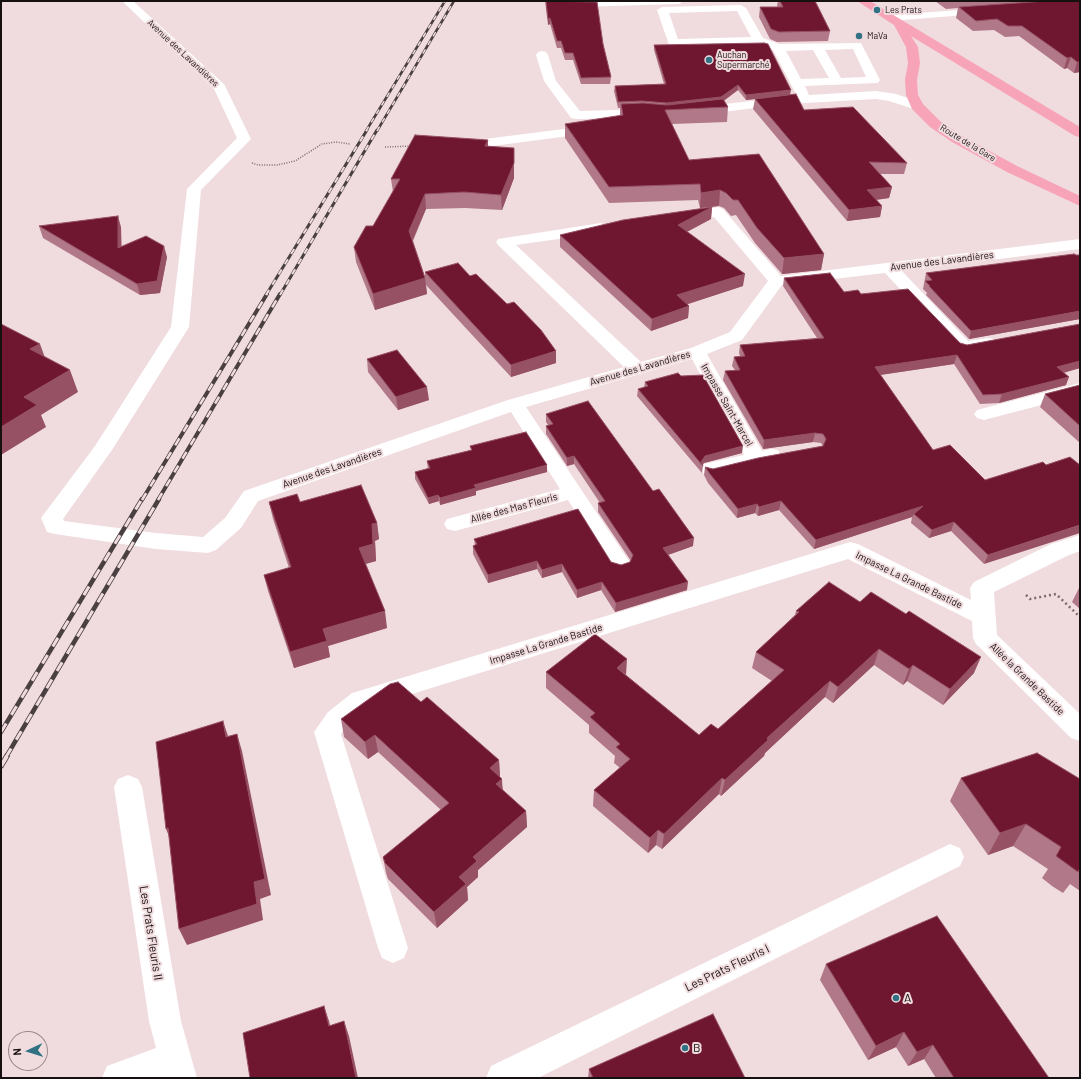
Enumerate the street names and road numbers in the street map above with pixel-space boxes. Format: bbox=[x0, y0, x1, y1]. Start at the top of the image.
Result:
street label: Avenue des Lavandières bbox=[145, 17, 221, 89]
street label: Route de la Gare bbox=[938, 122, 998, 164]
street label: Avenue des Lavandières bbox=[890, 249, 994, 273]
street label: Avenue des Lavandières bbox=[588, 348, 692, 388]
street label: Impasse Saint-Marcel bbox=[698, 362, 756, 448]
street label: Avenue des Lavandières bbox=[281, 445, 383, 491]
street label: Allée des Mas Fleuris bbox=[469, 491, 559, 525]
street label: Impasse La Grande Bastide bbox=[854, 549, 964, 611]
street label: Impasse La Grande Bastide bbox=[488, 621, 604, 667]
street label: Allée la Grande Bastide bbox=[987, 640, 1067, 718]
street label: Les Prats Fleuris II bbox=[136, 885, 166, 981]
street label: Les Prats Fleuris I bbox=[682, 941, 772, 995]

